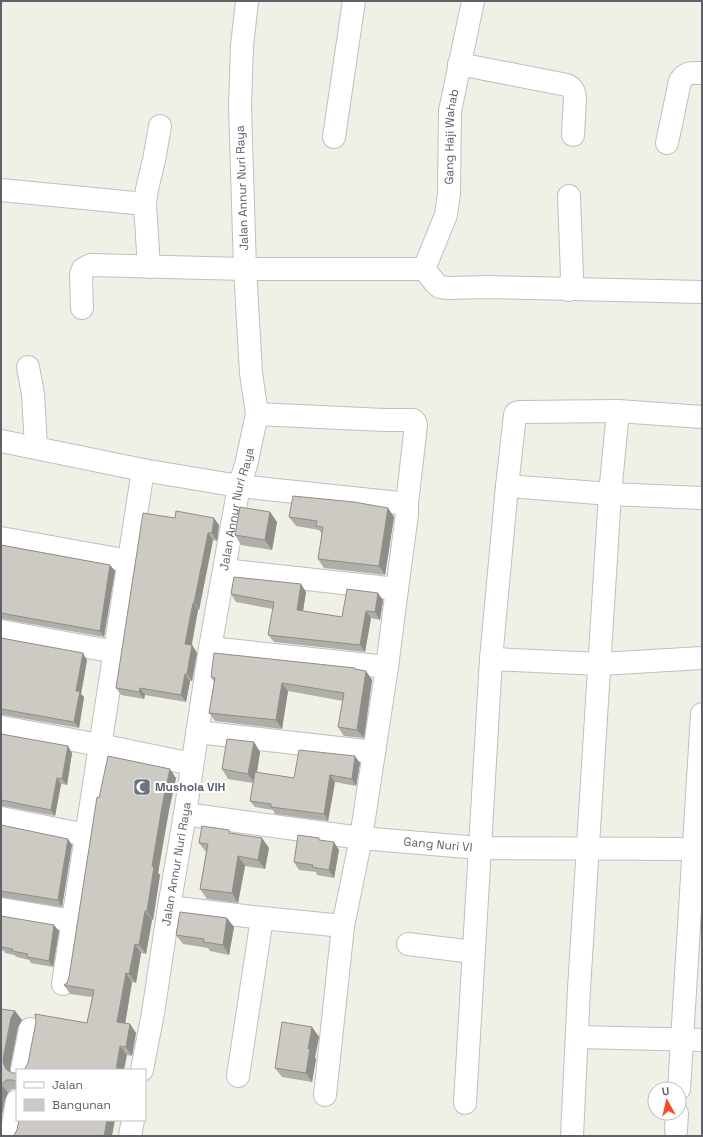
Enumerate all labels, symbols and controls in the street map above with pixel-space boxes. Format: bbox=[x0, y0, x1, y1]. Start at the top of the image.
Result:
street label: Gang Haji Wahab bbox=[441, 87, 462, 185]
street label: Jalan Annur Nuri Raya bbox=[232, 125, 252, 251]
street label: Jalan Annur Nuri Raya bbox=[216, 446, 258, 572]
mosque icon: Mushola VIH bbox=[132, 777, 152, 797]
place label: Mushola VIH bbox=[155, 779, 226, 795]
street label: Jalan Annur Nuri Raya bbox=[158, 801, 195, 927]
street label: Gang Nuri VI bbox=[403, 834, 473, 855]
legend bbox=[16, 1069, 146, 1121]
text: Jalan bbox=[52, 1077, 83, 1093]
north arrow bbox=[647, 1081, 687, 1121]
text: U bbox=[661, 1084, 670, 1099]
text: Bangunan bbox=[52, 1097, 111, 1113]

